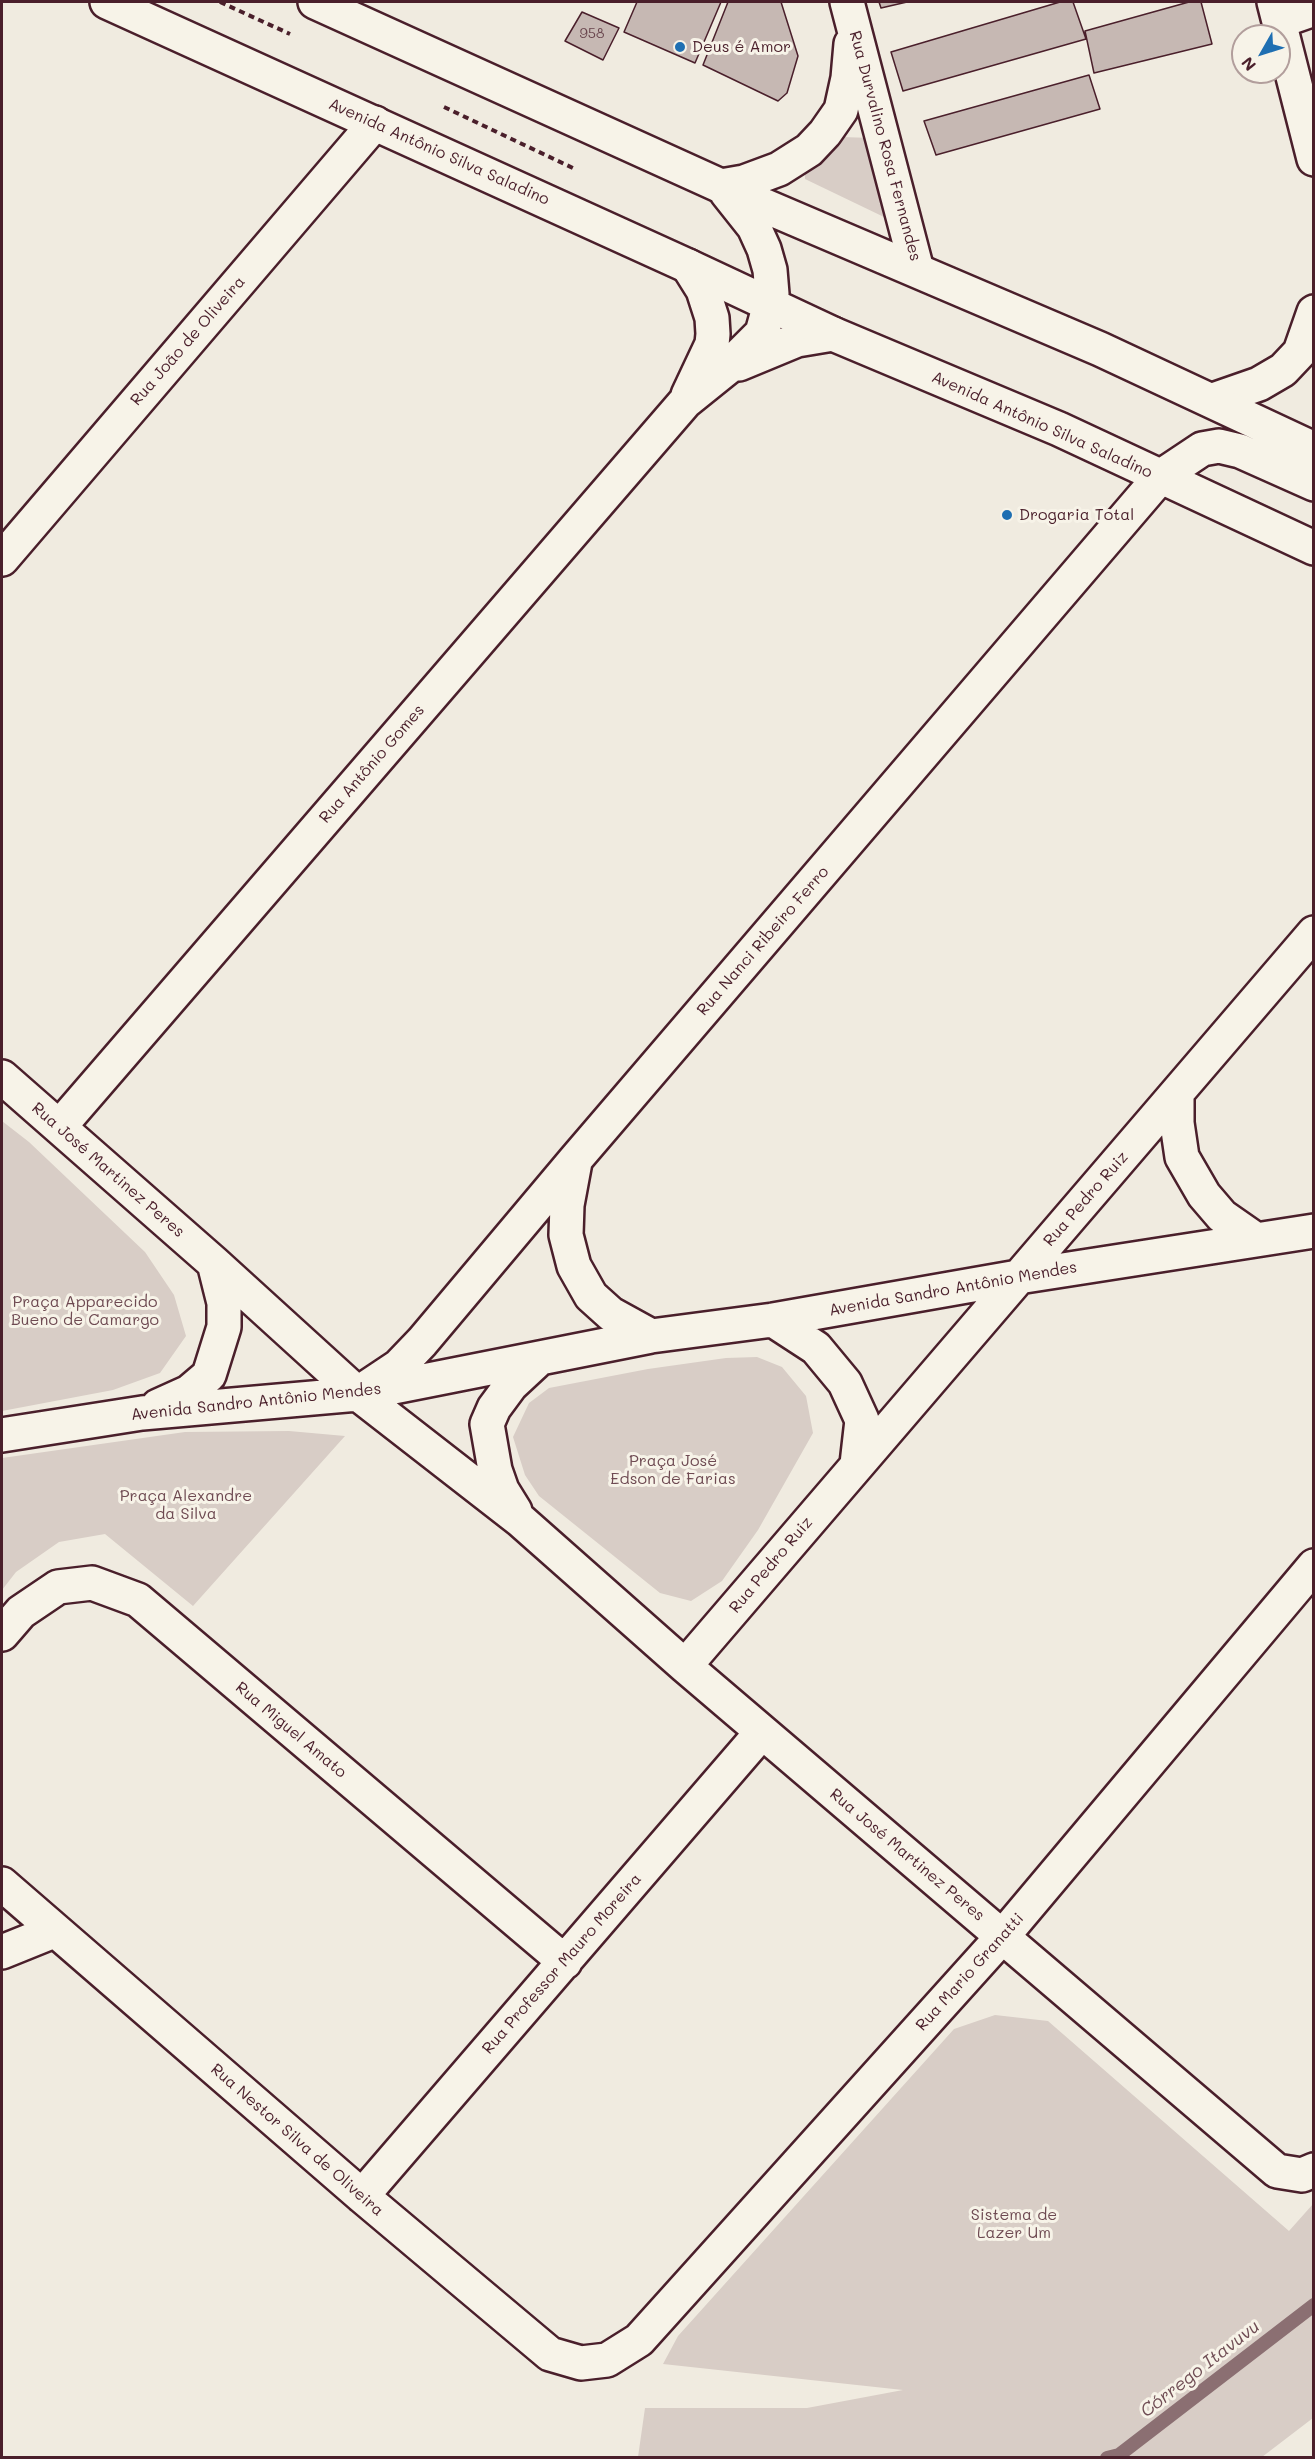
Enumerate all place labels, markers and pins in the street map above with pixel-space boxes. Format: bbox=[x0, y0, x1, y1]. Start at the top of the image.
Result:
place label: Deus é Amor bbox=[692, 37, 791, 57]
marker: Deus é Amor bbox=[673, 40, 687, 54]
place label: Drogaria Total bbox=[1019, 505, 1134, 525]
marker: Drogaria Total bbox=[1000, 508, 1014, 522]

